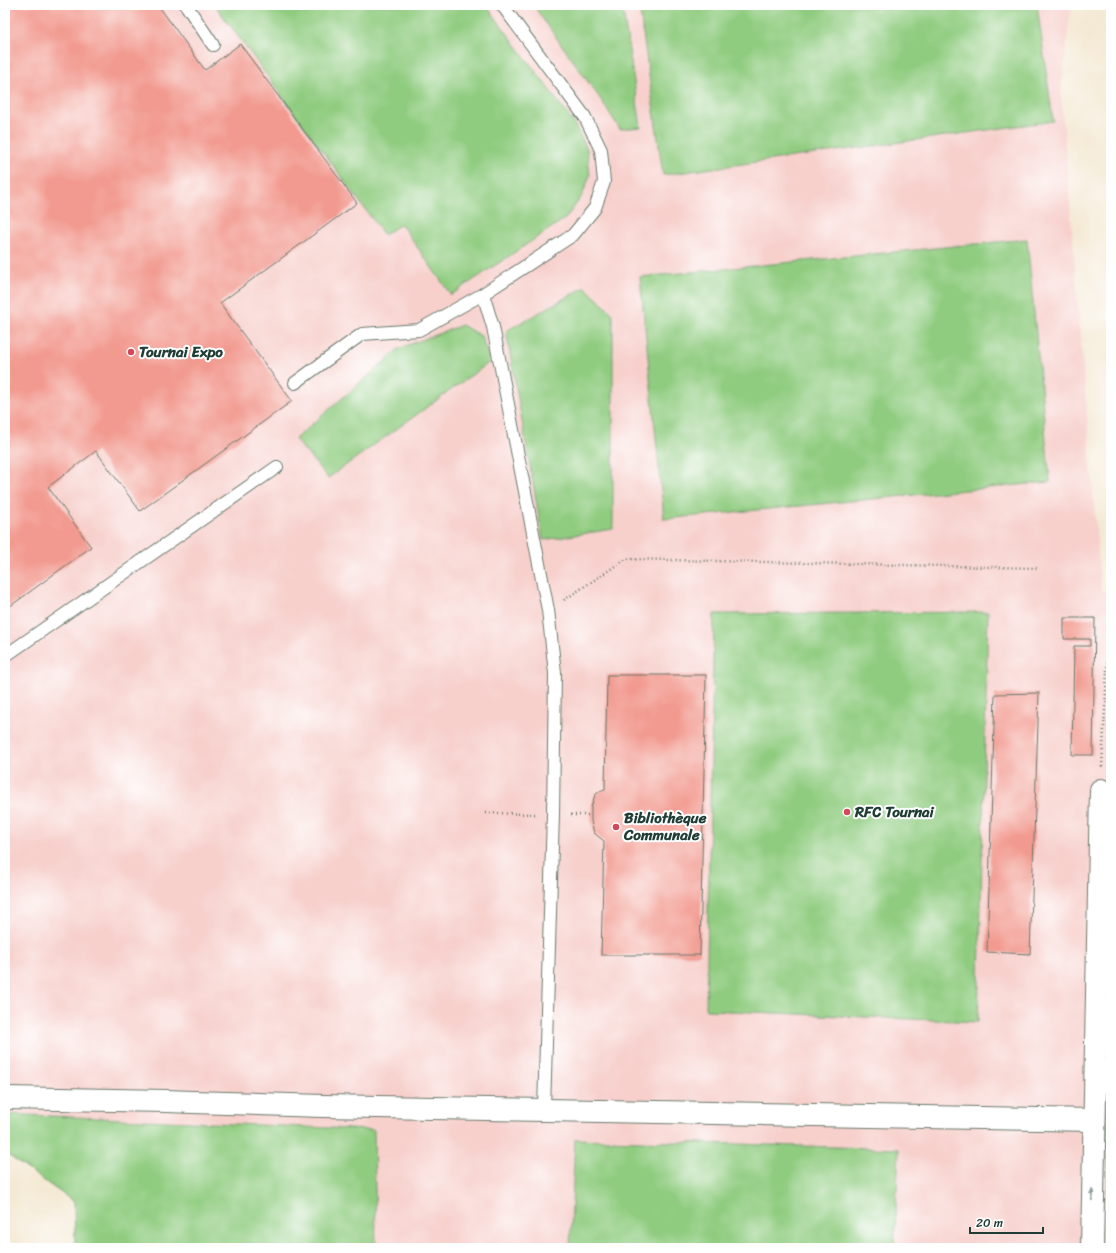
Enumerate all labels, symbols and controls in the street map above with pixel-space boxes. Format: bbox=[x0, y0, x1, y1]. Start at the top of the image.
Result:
place label: Tournai Expo bbox=[139, 339, 223, 365]
marker: Tournai Expo bbox=[126, 347, 136, 357]
place label: RFC Tournai bbox=[854, 799, 935, 825]
place label: Bibliothèque Communale bbox=[623, 805, 707, 848]
marker: RFC Tournai bbox=[842, 807, 852, 817]
marker: Bibliothèque Communale bbox=[611, 822, 621, 832]
one-way arrow bbox=[1089, 1188, 1095, 1201]
scale bar bbox=[970, 1209, 1043, 1235]
text: 20 m bbox=[976, 1212, 1003, 1234]

